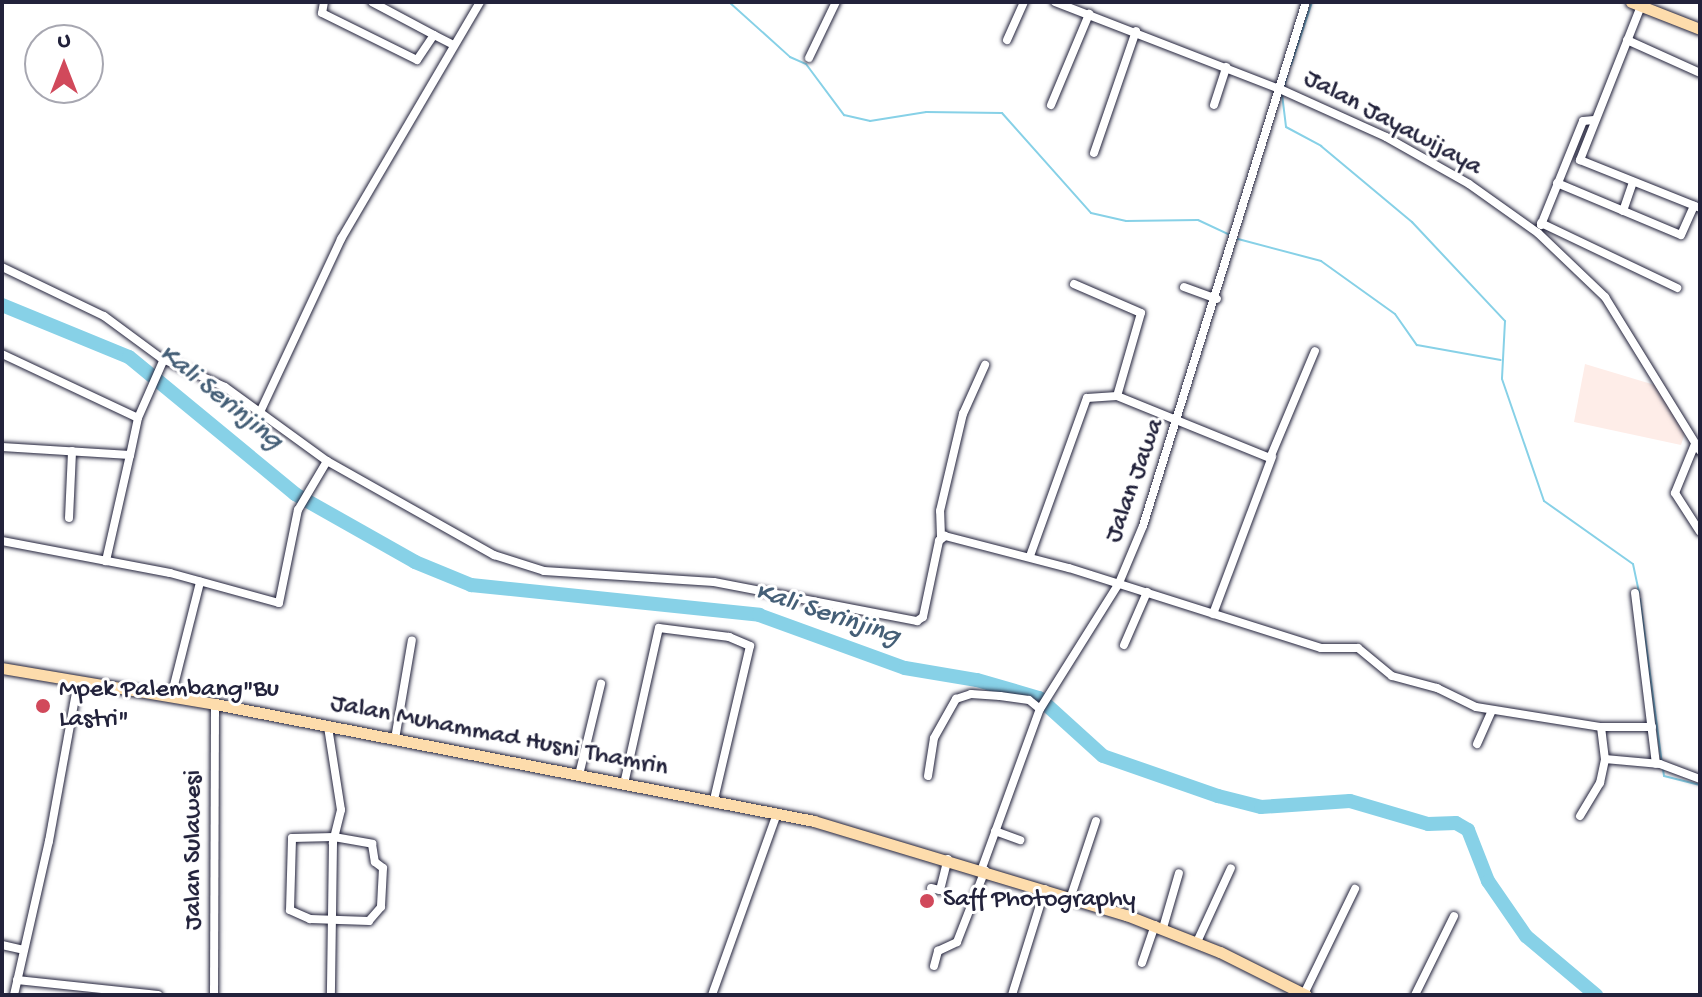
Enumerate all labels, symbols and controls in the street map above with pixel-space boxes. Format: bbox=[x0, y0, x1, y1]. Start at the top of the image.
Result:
north arrow bbox=[24, 24, 104, 104]
text: U bbox=[58, 29, 70, 55]
street label: Jalan Jayawijaya bbox=[1298, 64, 1486, 184]
water label: Kali Serinjing bbox=[151, 338, 289, 458]
street label: Jalan Jawa bbox=[1099, 415, 1173, 547]
water label: Kali Serinjing bbox=[750, 576, 904, 654]
place label: Mpek Palembang"Bu Lastri" bbox=[59, 675, 279, 736]
street label: Jalan Muhammad Husni Thamrin bbox=[328, 689, 670, 785]
marker: Mpek Palembang"Bu Lastri" bbox=[34, 697, 52, 715]
street label: Jalan Sulawesi bbox=[179, 770, 211, 930]
place label: Saff Photography bbox=[943, 885, 1135, 917]
marker: Saff Photography bbox=[918, 892, 936, 910]

